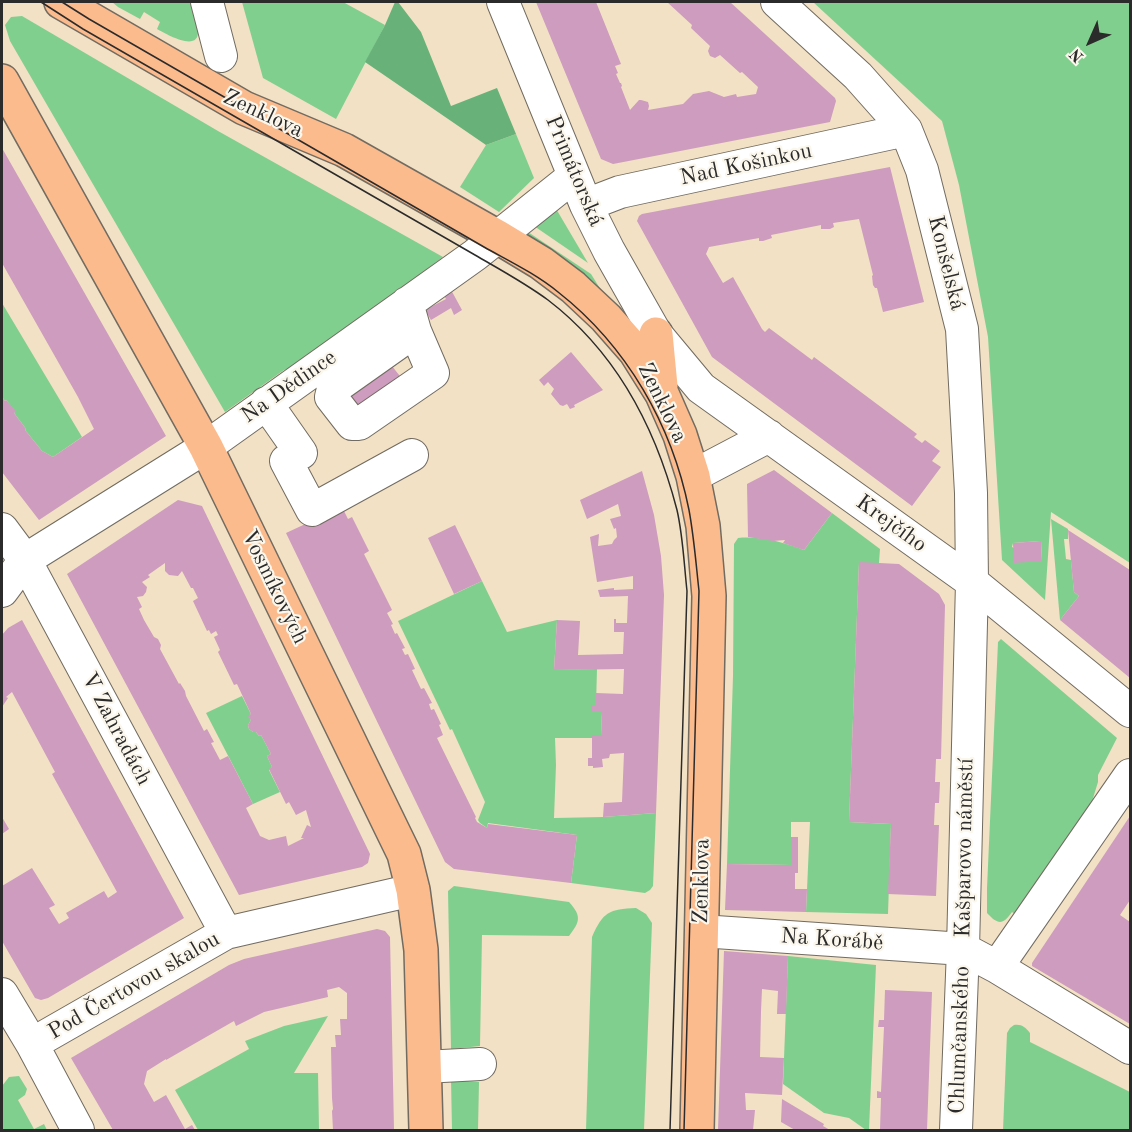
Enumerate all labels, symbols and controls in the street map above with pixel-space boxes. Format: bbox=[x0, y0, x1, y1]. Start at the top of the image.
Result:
north arrow bbox=[1060, 12, 1120, 72]
text: N bbox=[1067, 45, 1087, 65]
street label: Zenklova bbox=[219, 84, 307, 144]
street label: Primátorská bbox=[539, 112, 609, 230]
street label: Nad Košinkou bbox=[677, 138, 815, 192]
street label: Konšelská bbox=[921, 213, 971, 313]
street label: Na Dědince bbox=[236, 345, 342, 429]
street label: Zenklova bbox=[631, 359, 693, 447]
street label: Krejčího bbox=[850, 489, 932, 559]
street label: Vosmíkových bbox=[235, 525, 313, 649]
street label: V Zahradách bbox=[75, 668, 157, 790]
street label: Kašparovo náměstí bbox=[950, 758, 980, 938]
street label: Zenklova bbox=[688, 838, 716, 924]
street label: Na Korábě bbox=[780, 923, 884, 957]
street label: Pod Čertovou skalou bbox=[43, 926, 225, 1046]
street label: Chlumčanského bbox=[944, 965, 976, 1115]

